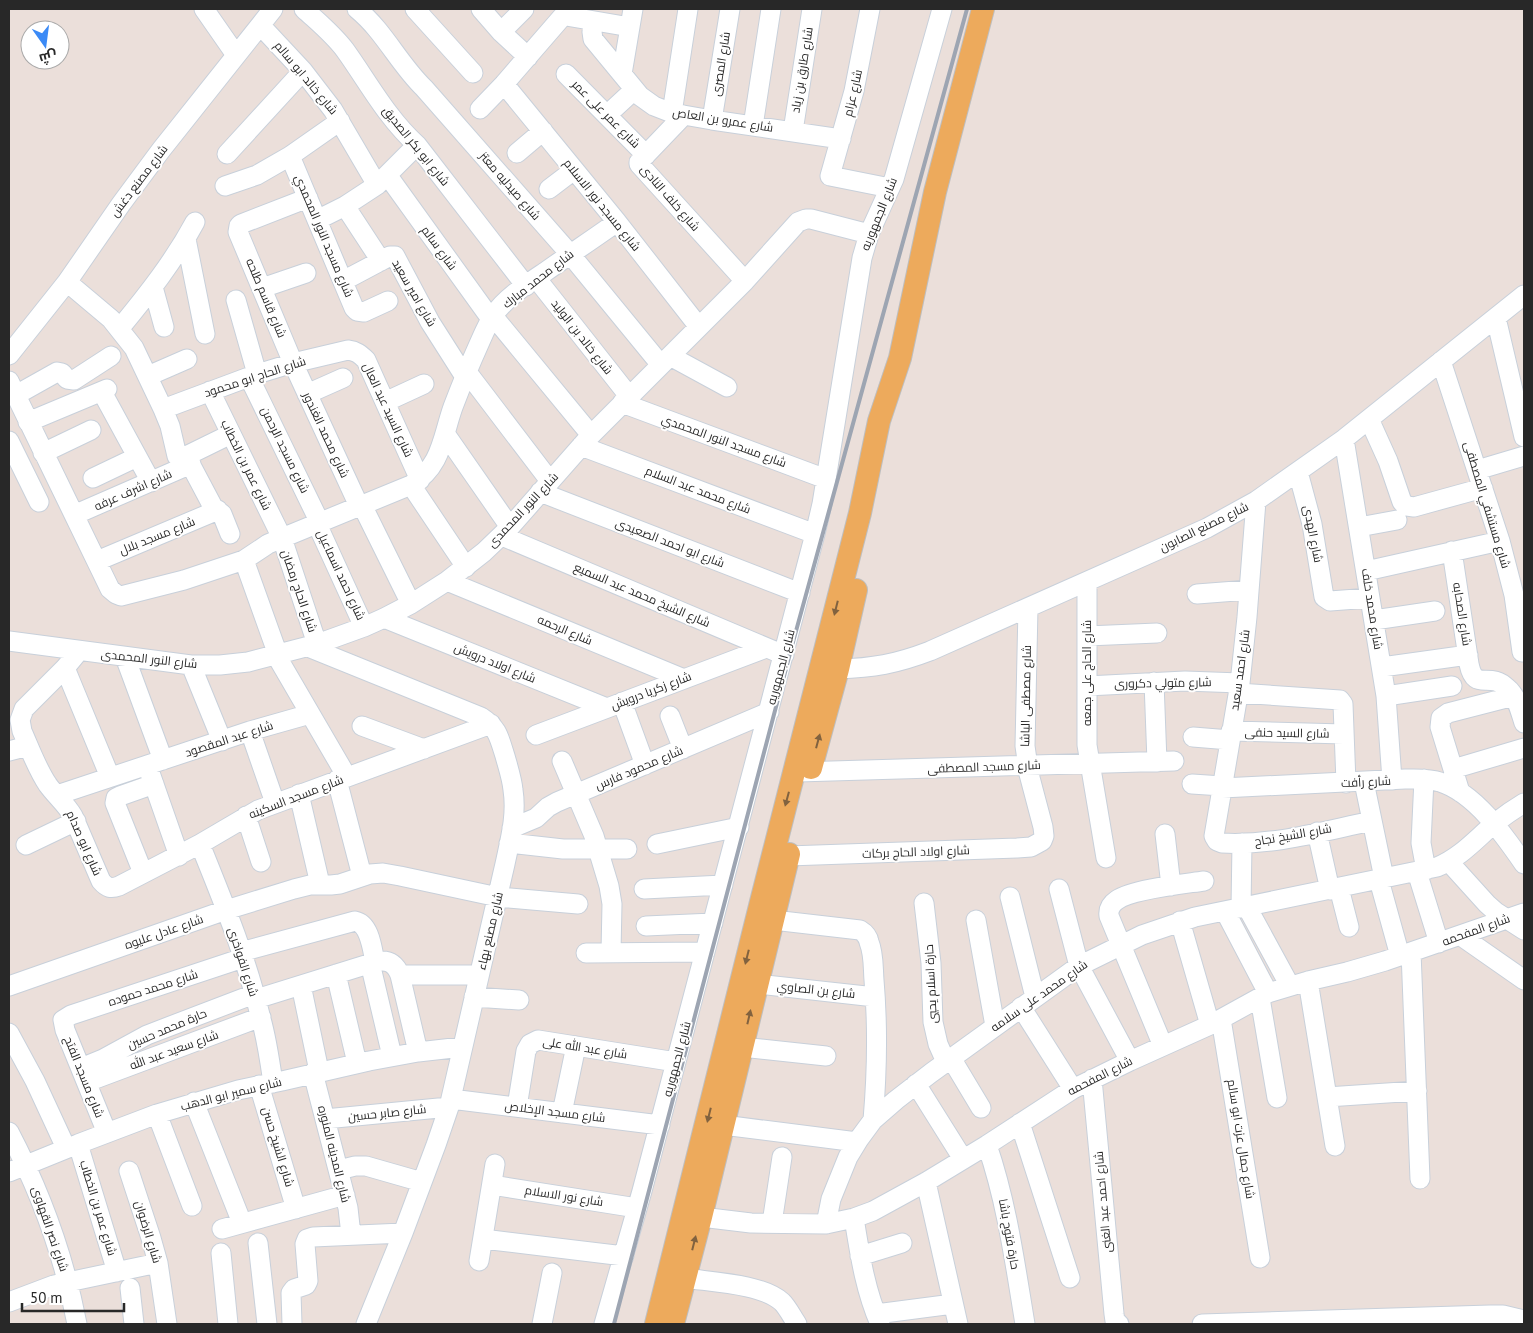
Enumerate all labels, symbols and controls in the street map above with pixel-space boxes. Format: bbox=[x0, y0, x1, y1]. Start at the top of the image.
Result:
north arrow bbox=[20, 20, 70, 70]
street label: شارع طارق بن زياد bbox=[787, 26, 817, 114]
street label: شارع المصرى bbox=[708, 30, 734, 97]
street label: شارع خالد ابو سالم bbox=[271, 38, 341, 118]
text: ش bbox=[37, 47, 59, 69]
street label: شارع عزام bbox=[840, 68, 866, 118]
street label: شارع عمر على عمر bbox=[568, 76, 644, 152]
street label: شارع ابو بكر الصديق bbox=[379, 103, 453, 189]
street label: شارع عمرو بن العاص bbox=[671, 104, 775, 136]
street label: شارع مصنع دغش bbox=[107, 142, 171, 220]
street label: شارع صيدليه معتز bbox=[475, 148, 544, 224]
street label: شارع مسجد نور الاسلام bbox=[560, 156, 644, 254]
street label: شارع خلف النادى bbox=[637, 162, 703, 235]
street label: شارع مسجد النور المحمدي bbox=[289, 172, 357, 301]
street label: شارع الجمهوريه bbox=[857, 175, 901, 253]
street label: شارع سالم bbox=[418, 223, 461, 273]
street label: شارع محمد مبارك bbox=[499, 246, 577, 312]
street label: شارع قاسم طلحه bbox=[242, 256, 290, 340]
street label: شارع امير سعيد bbox=[388, 256, 440, 330]
street label: شارع خالد بن الوليد bbox=[548, 296, 616, 378]
street label: شارع الحاج ابو محمود bbox=[202, 353, 308, 401]
street label: شارع السيد عبد العال bbox=[359, 360, 417, 460]
street label: شارع محمد الغندور bbox=[299, 389, 353, 481]
street label: شارع مسجد الرحمن bbox=[257, 404, 313, 496]
street label: شارع مسجد النور المحمدي bbox=[659, 411, 789, 473]
street label: شارع عمر بن الخطاب bbox=[217, 417, 275, 513]
street label: شارع مستشفي المصطفى bbox=[1458, 440, 1514, 571]
street label: شارع محمد عبد السلام bbox=[643, 463, 753, 518]
street label: شارع اشرف عرفه bbox=[92, 466, 174, 514]
street label: شارع النور المحمدى bbox=[484, 469, 562, 551]
street label: شارع مصنع الصابون bbox=[1157, 498, 1251, 555]
street label: شارع الهدى bbox=[1300, 504, 1326, 564]
street label: شارع مسجد بلال bbox=[117, 513, 197, 559]
street label: شارع ابو احمد الصعيدى bbox=[613, 515, 727, 571]
street label: شارع احمد اسماعيل bbox=[313, 527, 369, 623]
street label: شارع الحاج رمضان bbox=[277, 547, 321, 635]
street label: شارع الشيخ محمد عبد السميع bbox=[571, 559, 713, 631]
street label: شارع محمد خلف bbox=[1358, 567, 1386, 651]
street label: شارع الصحابه bbox=[1449, 581, 1475, 647]
one-way arrow bbox=[832, 600, 840, 616]
street label: شارع الرحمه bbox=[535, 611, 595, 649]
street label: شارع الحاج على جمعه bbox=[1079, 620, 1095, 726]
street label: شارع الجمهوريه bbox=[763, 627, 799, 706]
street label: شارع احمد سعيد bbox=[1226, 628, 1254, 712]
street label: شارع اولاد درويش bbox=[452, 639, 538, 687]
street label: شارع مصطفى الباشا bbox=[1017, 645, 1035, 747]
street label: شارع النور المحمدى bbox=[100, 646, 198, 672]
street label: شارع زكريا درويش bbox=[608, 668, 694, 714]
street label: شارع متولي دكرورى bbox=[1114, 674, 1212, 694]
street label: شارع عبد المقصود bbox=[183, 717, 275, 761]
street label: شارع السيد حنفى bbox=[1244, 724, 1330, 742]
one-way arrow bbox=[815, 733, 823, 748]
street label: شارع محمود فارس bbox=[593, 742, 685, 794]
street label: شارع مسجد المصطفى bbox=[927, 757, 1041, 777]
street label: شارع مسجد السكينه bbox=[246, 772, 346, 822]
street label: شارع رأفت bbox=[1341, 773, 1391, 791]
one-way arrow bbox=[783, 792, 791, 807]
street label: شارع ابو صدام bbox=[62, 808, 106, 878]
street label: شارع الشيخ نجاح bbox=[1253, 820, 1333, 850]
street label: شارع اولاد الحاج بركات bbox=[862, 842, 970, 862]
street label: شارع مصنع بهاء bbox=[473, 890, 507, 972]
street label: شارع المفحمه bbox=[1440, 910, 1512, 950]
street label: شارع عادل عليوه bbox=[122, 911, 206, 953]
street label: شارع الفواخرى bbox=[224, 925, 262, 999]
street label: حارة اسلام يحيي bbox=[921, 944, 941, 1024]
one-way arrow bbox=[743, 949, 751, 964]
street label: شارع محمد على سلامه bbox=[987, 957, 1091, 1035]
street label: شارع محمد حموده bbox=[106, 966, 200, 1010]
street label: شارع بن الصاوي bbox=[776, 978, 856, 1004]
street label: حارة محمد حسين bbox=[125, 1005, 209, 1052]
one-way arrow bbox=[745, 1010, 753, 1025]
street label: شارع الجمهوريه bbox=[659, 1019, 695, 1098]
street label: شارع سعيد عبد الله bbox=[127, 1027, 221, 1073]
street label: شارع عبد الله على bbox=[542, 1033, 629, 1063]
street label: شارع مسجد الفتح bbox=[60, 1034, 108, 1120]
street label: شارع المفحمه bbox=[1065, 1053, 1135, 1099]
street label: شارع سمير ابو الدهب bbox=[179, 1074, 283, 1114]
street label: شارع جمال عزت ابو سالم bbox=[1224, 1078, 1258, 1200]
street label: شارع مسجد الإخلاص bbox=[504, 1098, 606, 1126]
street label: شارع صابر حسين bbox=[347, 1101, 427, 1125]
street label: شارع المدينه المنوره bbox=[314, 1104, 354, 1204]
street label: شارع الشيخ حسن bbox=[258, 1105, 298, 1189]
one-way arrow bbox=[704, 1107, 712, 1122]
street label: شارع احمد عبد الغنى bbox=[1091, 1151, 1115, 1253]
street label: شارع عمر بن الخطاب bbox=[76, 1158, 120, 1258]
street label: شارع نور الاسلام bbox=[524, 1182, 605, 1210]
street label: شارع نصر القهاوى bbox=[28, 1184, 72, 1274]
street label: حارة فتوح باشا bbox=[995, 1197, 1023, 1271]
street label: شارع الرضوان bbox=[131, 1199, 165, 1265]
one-way arrow bbox=[690, 1236, 698, 1251]
scale bar bbox=[22, 1280, 125, 1312]
text: 50 m bbox=[30, 1288, 63, 1307]

